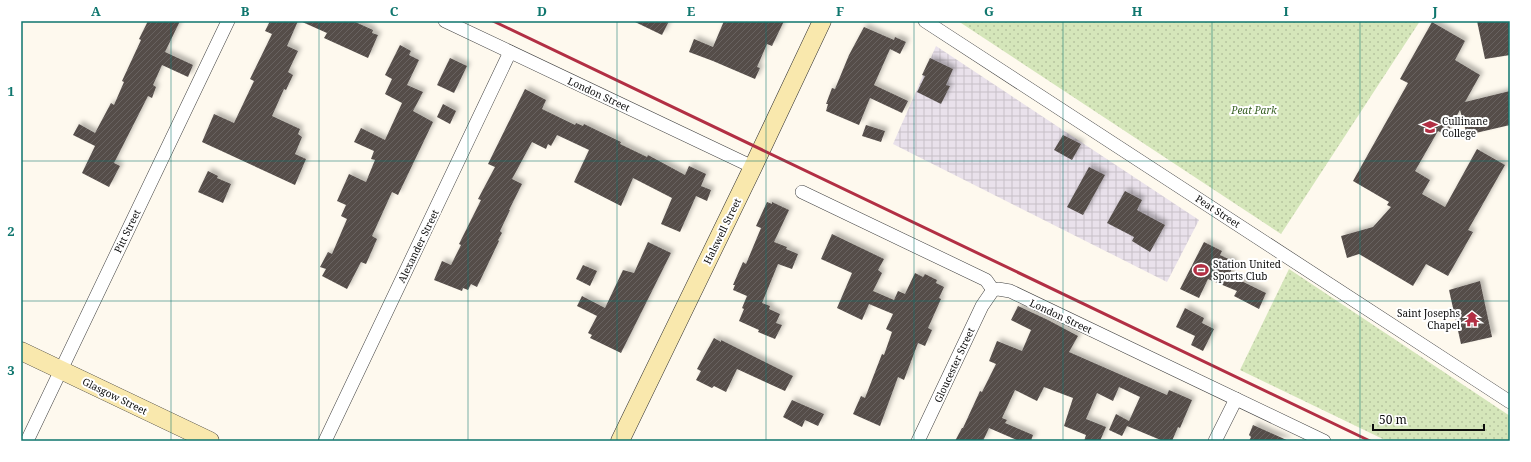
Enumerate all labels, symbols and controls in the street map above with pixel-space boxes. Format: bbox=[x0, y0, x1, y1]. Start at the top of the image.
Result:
text: A bbox=[91, 2, 101, 20]
text: B bbox=[241, 2, 250, 20]
text: C bbox=[390, 2, 399, 20]
text: D bbox=[537, 2, 547, 20]
text: E bbox=[687, 2, 696, 20]
text: F bbox=[836, 2, 844, 20]
text: G bbox=[984, 2, 994, 20]
text: H bbox=[1132, 2, 1143, 20]
text: I bbox=[1283, 2, 1289, 20]
text: J bbox=[1431, 2, 1438, 20]
street label: London Street bbox=[566, 73, 633, 115]
text: 1 bbox=[7, 82, 15, 100]
park label: Peat Park bbox=[1230, 103, 1277, 117]
place label: Cullinane College bbox=[1442, 114, 1488, 140]
school or university icon: Cullinane College bbox=[1421, 118, 1439, 136]
street label: Peat Street bbox=[1193, 191, 1244, 231]
street label: Halswell Street bbox=[700, 195, 744, 266]
street label: Pitt Street bbox=[110, 206, 144, 255]
street label: Alexander Street bbox=[394, 207, 442, 285]
text: 2 bbox=[7, 222, 15, 240]
place label: Station United Sports Club bbox=[1213, 257, 1281, 283]
sports icon: Station United Sports Club bbox=[1192, 261, 1210, 279]
street label: London Street bbox=[1028, 295, 1095, 337]
place label: Saint Josephs Chapel bbox=[1397, 306, 1460, 332]
temple icon: Saint Josephs Chapel bbox=[1463, 310, 1481, 328]
street label: Gloucester Street bbox=[930, 325, 978, 405]
text: 3 bbox=[7, 361, 15, 379]
street label: Glasgow Street bbox=[80, 374, 150, 418]
scale bar bbox=[1373, 406, 1484, 432]
text: 50 m bbox=[1379, 411, 1407, 428]

